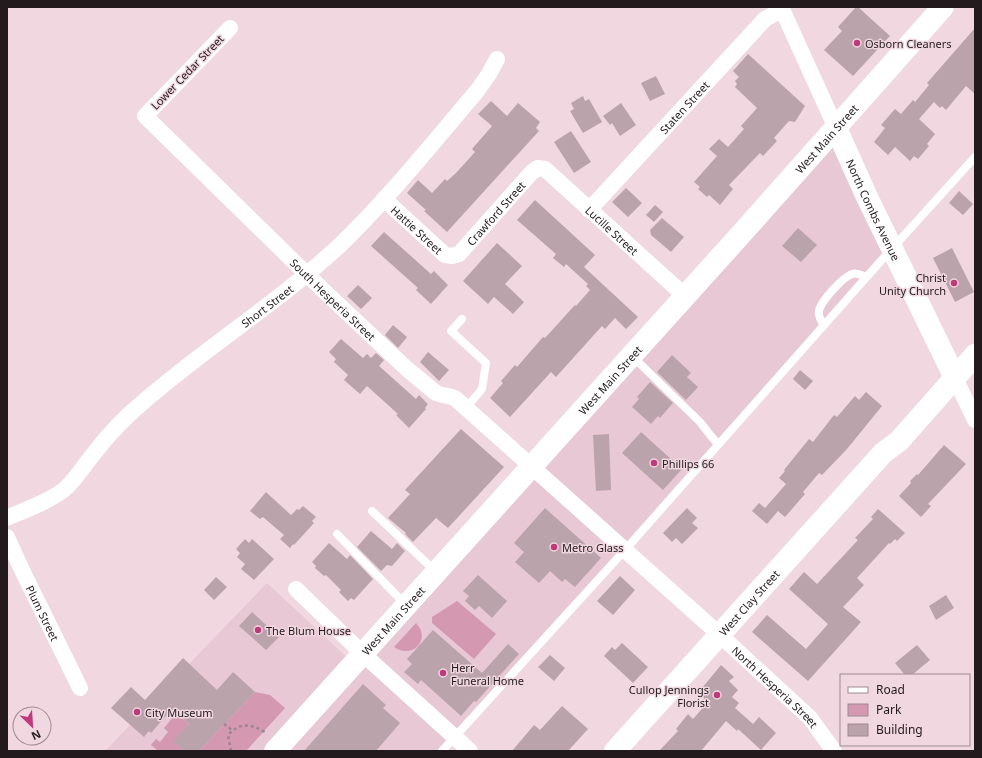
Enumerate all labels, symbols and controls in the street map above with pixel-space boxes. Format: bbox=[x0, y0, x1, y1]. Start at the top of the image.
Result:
street label: Lower Cedar Street bbox=[147, 31, 227, 113]
place label: Osborn Cleaners bbox=[865, 36, 951, 51]
marker: Osborn Cleaners bbox=[852, 38, 862, 48]
street label: Staten Street bbox=[656, 77, 712, 137]
street label: West Main Street bbox=[791, 101, 861, 176]
street label: North Combs Avenue bbox=[843, 157, 904, 263]
street label: Crawford Street bbox=[463, 178, 528, 248]
street label: Hattie Street bbox=[388, 202, 446, 257]
street label: Lucille Street bbox=[583, 202, 642, 258]
street label: South Hesperia Street bbox=[287, 255, 379, 344]
place label: Christ Unity Church bbox=[879, 270, 946, 298]
marker: Christ Unity Church bbox=[949, 278, 959, 288]
street label: Short Street bbox=[238, 281, 296, 330]
street label: West Main Street bbox=[575, 342, 645, 417]
place label: Phillips 66 bbox=[662, 456, 714, 471]
marker: Phillips 66 bbox=[649, 458, 659, 468]
place label: Metro Glass bbox=[562, 540, 624, 555]
marker: Metro Glass bbox=[549, 542, 559, 552]
street label: West Clay Street bbox=[715, 566, 782, 638]
street label: Plum Street bbox=[23, 583, 63, 643]
street label: West Main Street bbox=[358, 583, 428, 658]
place label: The Blum House bbox=[266, 623, 351, 638]
marker: The Blum House bbox=[253, 625, 263, 635]
street label: North Hesperia Street bbox=[729, 642, 822, 730]
place label: Herr Funeral Home bbox=[451, 660, 524, 688]
marker: Herr Funeral Home bbox=[438, 668, 448, 678]
legend bbox=[840, 674, 970, 746]
text: Road bbox=[876, 681, 905, 698]
place label: Cullop Jennings Florist bbox=[629, 682, 709, 710]
marker: Cullop Jennings Florist bbox=[712, 690, 722, 700]
text: Park bbox=[876, 701, 902, 718]
place label: City Museum bbox=[145, 705, 213, 720]
north arrow bbox=[12, 706, 52, 746]
marker: City Museum bbox=[132, 707, 142, 717]
text: Building bbox=[876, 721, 923, 738]
text: N bbox=[29, 727, 44, 744]

